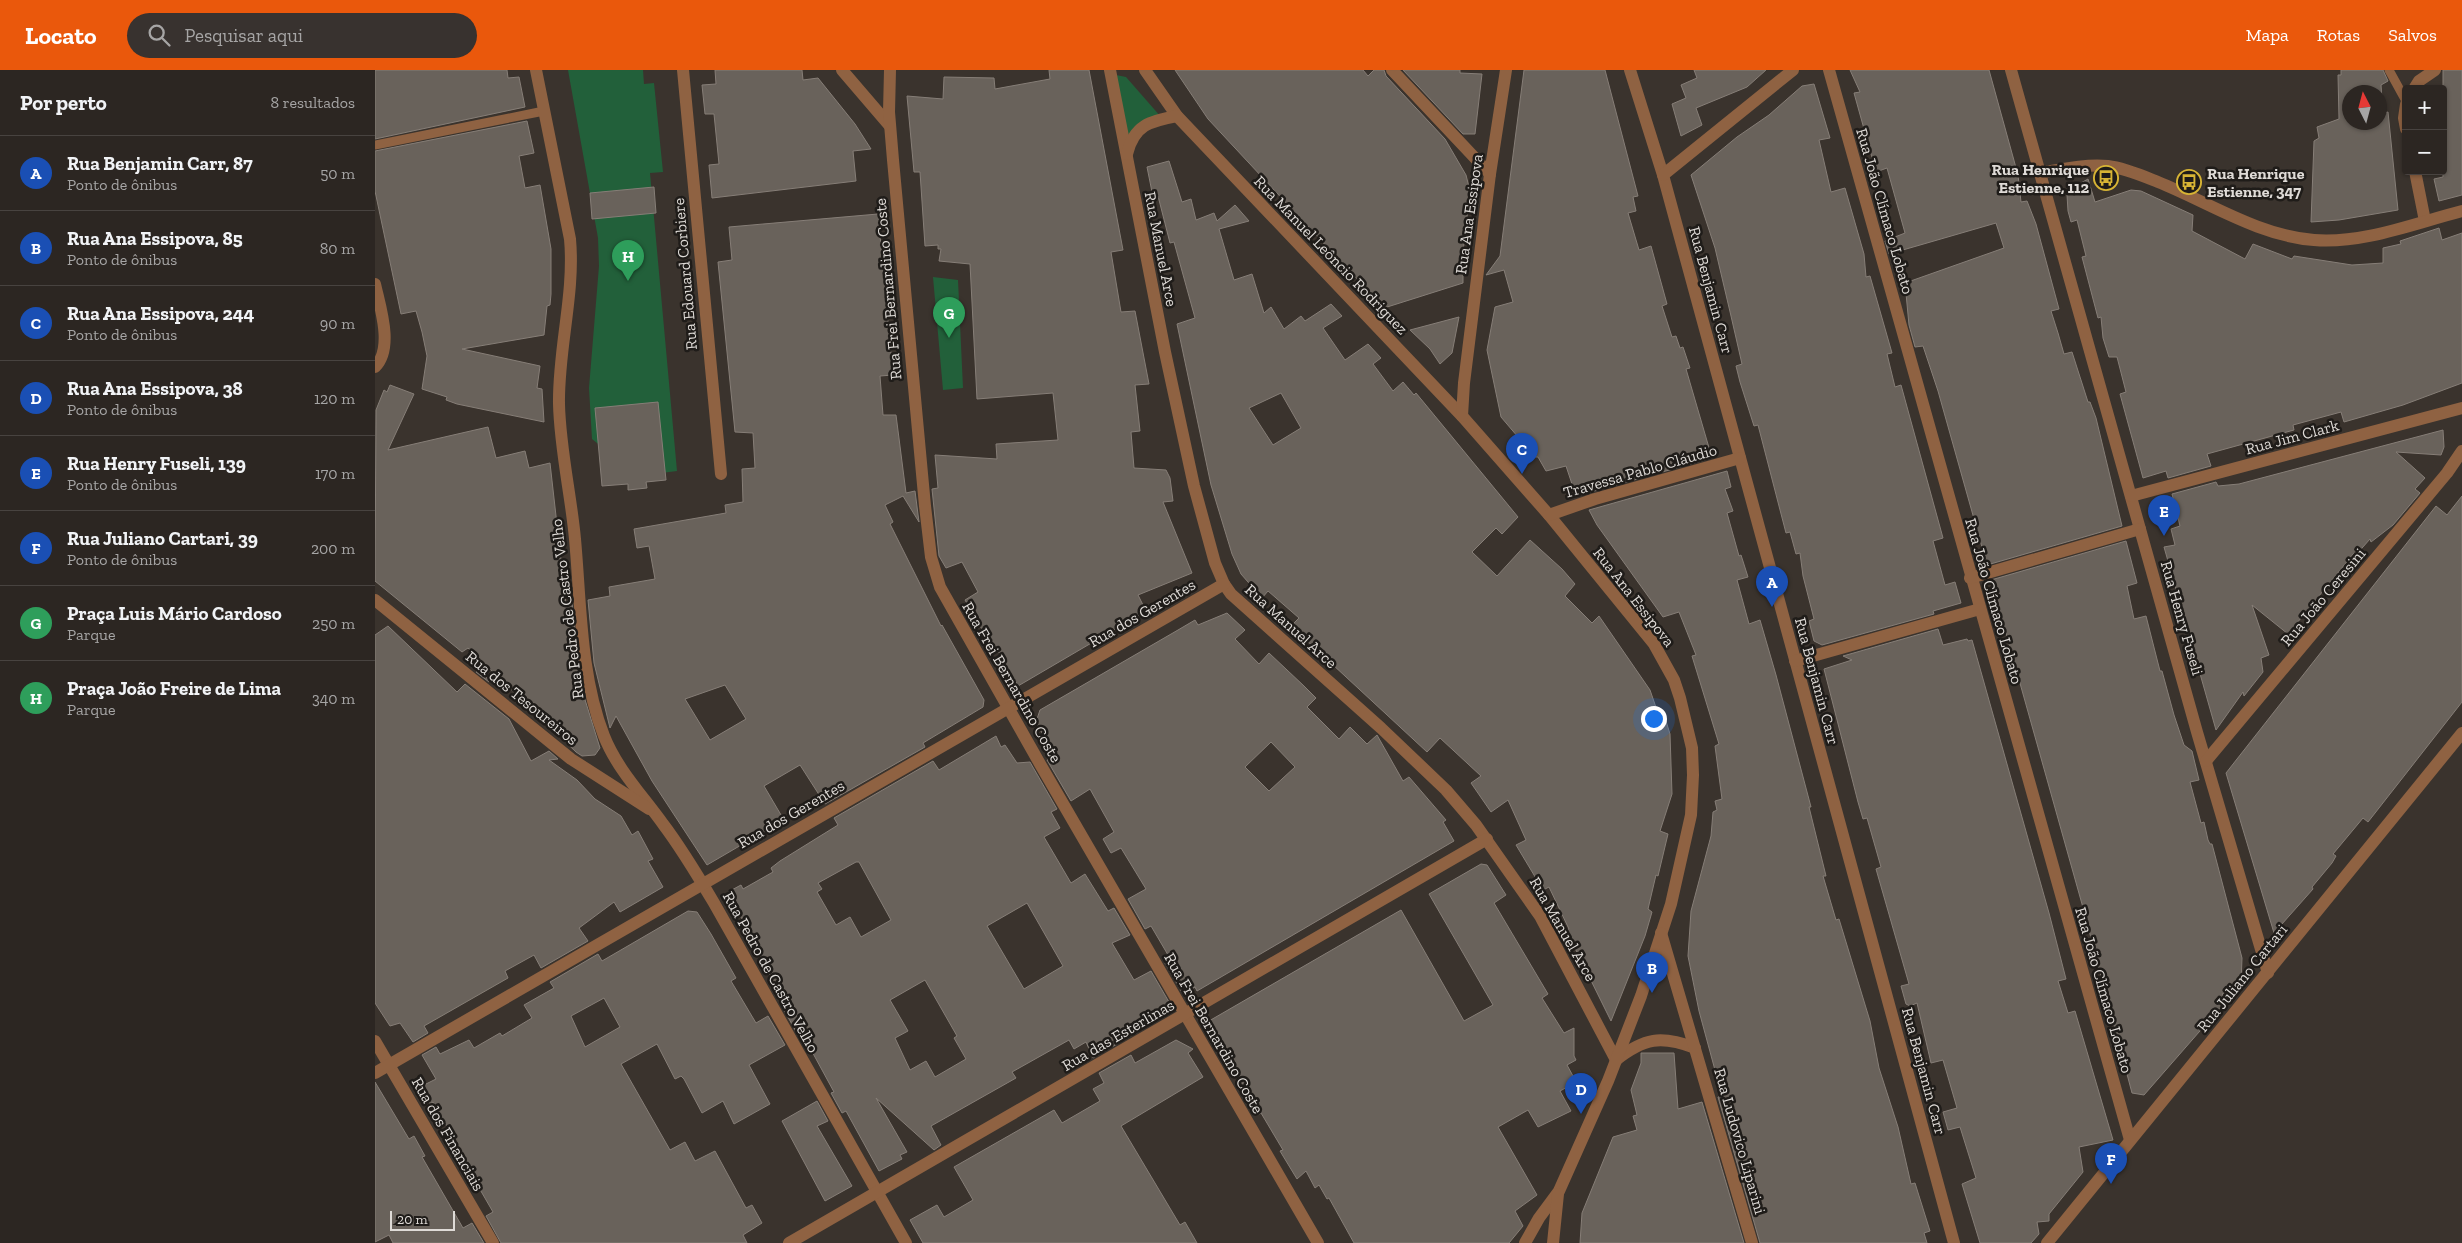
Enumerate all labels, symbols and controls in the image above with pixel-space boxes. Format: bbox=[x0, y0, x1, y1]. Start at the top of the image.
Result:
search box bbox=[127, 13, 477, 58]
text: Locato bbox=[25, 21, 97, 50]
icon: search bbox=[145, 21, 173, 49]
text: Pesquisar aqui bbox=[185, 24, 303, 47]
text: Mapa bbox=[2246, 24, 2289, 46]
text: Rotas bbox=[2317, 24, 2360, 46]
text: Salvos bbox=[2388, 24, 2437, 46]
north arrow bbox=[2342, 85, 2387, 130]
map controls bbox=[2402, 85, 2447, 175]
button: + bbox=[2402, 85, 2447, 130]
text: Por perto bbox=[20, 90, 107, 115]
text: 8 resultados bbox=[271, 93, 355, 112]
street label: Rua João Clímaco Lobato bbox=[1852, 126, 1918, 296]
button: − bbox=[2402, 130, 2447, 175]
text: Rua Benjamin Carr, 87 bbox=[67, 152, 253, 175]
street label: Rua Ana Essipova bbox=[1451, 152, 1487, 275]
place label: Rua Henrique Estienne, 112 bbox=[1992, 160, 2089, 197]
text: A bbox=[31, 164, 42, 183]
text: 50 m bbox=[320, 164, 355, 183]
place label: Rua Henrique Estienne, 347 bbox=[2207, 164, 2305, 201]
bus stop icon: Rua Henrique Estienne, 112 bbox=[2093, 165, 2119, 191]
bus stop icon: Rua Henrique Estienne, 347 bbox=[2176, 169, 2202, 195]
street label: Rua Manuel Leôncio Rodriguez bbox=[1250, 172, 1412, 338]
text: Ponto de ônibus bbox=[67, 175, 177, 194]
street label: Rua Manuel Arce bbox=[1141, 190, 1181, 308]
street label: Rua Edouard Corbiere bbox=[669, 197, 701, 351]
street label: Rua Frei Bernardino Coste bbox=[871, 197, 905, 381]
street label: Rua Benjamin Carr bbox=[1685, 224, 1737, 356]
text: Rua Ana Essipova, 85 bbox=[67, 227, 243, 250]
text: B bbox=[31, 239, 41, 258]
text: 80 m bbox=[320, 239, 355, 258]
pin: H bbox=[612, 240, 644, 281]
text: Ponto de ônibus bbox=[67, 250, 177, 269]
pin: G bbox=[933, 297, 965, 338]
text: Rua Ana Essipova, 244 bbox=[67, 302, 254, 325]
text: C bbox=[31, 314, 41, 333]
text: 90 m bbox=[320, 314, 355, 333]
text: Ponto de ônibus bbox=[67, 325, 177, 344]
text: Rua Ana Essipova, 38 bbox=[67, 377, 243, 400]
text: D bbox=[30, 389, 42, 408]
text: 120 m bbox=[314, 389, 355, 408]
text: Ponto de ônibus bbox=[67, 400, 177, 419]
street label: Rua Jim Clark bbox=[2243, 415, 2342, 459]
pin: C bbox=[1506, 433, 1538, 474]
street label: Travessa Pablo Cláudio bbox=[1561, 440, 1719, 502]
text: Rua Henry Fuseli, 139 bbox=[67, 452, 246, 475]
text: E bbox=[31, 464, 41, 483]
text: 170 m bbox=[315, 464, 355, 483]
text: Ponto de ônibus bbox=[67, 475, 177, 494]
pin: E bbox=[2148, 495, 2180, 536]
street label: Rua João Clímaco Lobato bbox=[1961, 516, 2027, 686]
street label: Rua Pedro de Castro Velho bbox=[547, 518, 587, 700]
text: Rua Juliano Cartari, 39 bbox=[67, 527, 258, 550]
text: F bbox=[31, 539, 41, 558]
text: 200 m bbox=[311, 539, 355, 558]
street label: Rua Ana Essipova bbox=[1589, 543, 1679, 651]
street label: Rua João Ceresini bbox=[2277, 544, 2370, 650]
text: Ponto de ônibus bbox=[67, 550, 177, 569]
street label: Rua Henry Fuseli bbox=[2157, 559, 2208, 678]
pin: A bbox=[1756, 566, 1788, 607]
street label: Rua dos Gerentes bbox=[1085, 575, 1199, 651]
street label: Rua Manuel Arce bbox=[1241, 580, 1341, 672]
street label: Rua Frei Bernardino Coste bbox=[958, 598, 1066, 766]
text: Praça Luis Mário Cardoso bbox=[67, 602, 282, 625]
text: G bbox=[31, 614, 41, 633]
text: 250 m bbox=[312, 614, 355, 633]
street label: Rua Benjamin Carr bbox=[1791, 615, 1843, 747]
text: Parque bbox=[67, 625, 116, 644]
street label: Rua dos Tesoureiros bbox=[462, 647, 582, 749]
text: Praça João Freire de Lima bbox=[67, 677, 281, 700]
text: H bbox=[30, 689, 42, 708]
text: 340 m bbox=[312, 689, 355, 708]
text: Parque bbox=[67, 700, 116, 719]
your location bbox=[1641, 706, 1667, 732]
street label: Rua dos Gerentes bbox=[734, 776, 848, 852]
street label: Rua Manuel Arce bbox=[1526, 874, 1600, 984]
street label: Rua Pedro de Castro Velho bbox=[719, 888, 823, 1056]
street label: Rua João Clímaco Lobato bbox=[2071, 905, 2137, 1075]
street label: Rua Juliano Cartari bbox=[2193, 920, 2292, 1036]
street label: Rua Frei Bernardino Coste bbox=[1160, 949, 1268, 1117]
pin: B bbox=[1636, 952, 1668, 993]
street label: Rua das Esterlinas bbox=[1058, 995, 1178, 1075]
street label: Rua Benjamin Carr bbox=[1898, 1005, 1950, 1137]
street label: Rua Ludovico Liparini bbox=[1710, 1066, 1770, 1217]
pin: D bbox=[1565, 1073, 1597, 1114]
street label: Rua dos Financiais bbox=[408, 1074, 488, 1194]
pin: F bbox=[2095, 1143, 2127, 1184]
scale bar bbox=[390, 1208, 455, 1231]
text: 20 m bbox=[397, 1211, 428, 1228]

